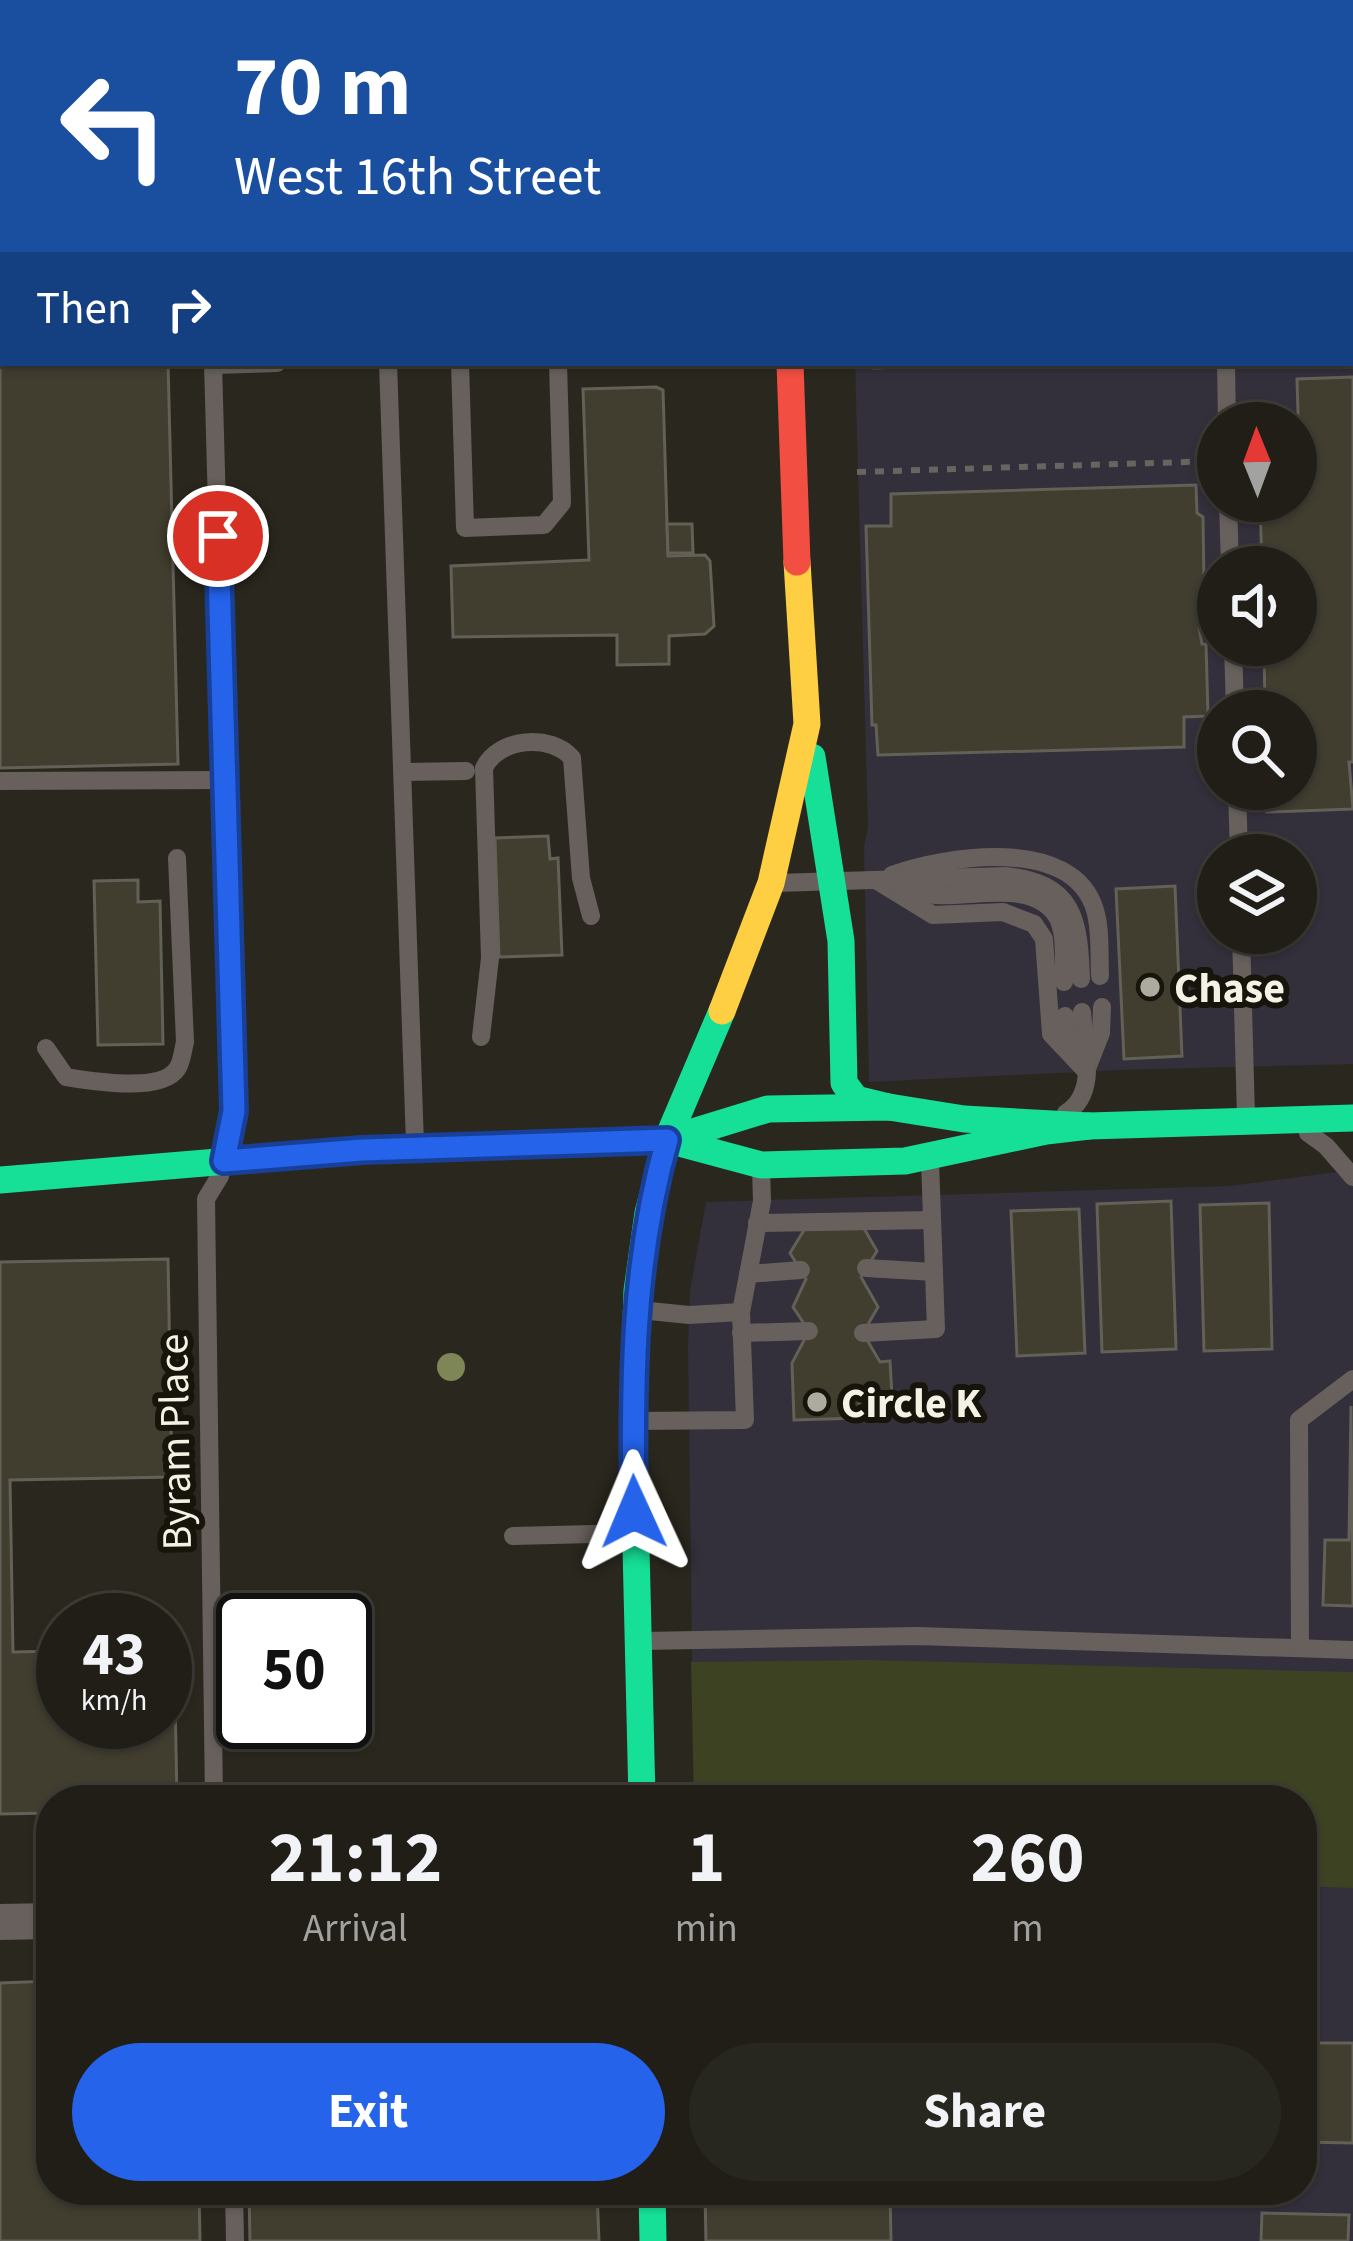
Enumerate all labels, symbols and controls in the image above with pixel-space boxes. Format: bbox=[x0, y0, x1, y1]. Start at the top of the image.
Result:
text: 70 m bbox=[234, 28, 412, 148]
icon: left bbox=[36, 48, 192, 204]
text: West 16th Street bbox=[234, 139, 601, 216]
icon: right bbox=[156, 276, 222, 342]
text: Then bbox=[36, 277, 132, 341]
north arrow bbox=[1197, 402, 1317, 522]
map controls bbox=[1197, 402, 1317, 954]
pin bbox=[167, 485, 269, 587]
icon: arrive bbox=[185, 503, 251, 569]
button: sound bbox=[1197, 546, 1317, 666]
button: search bbox=[1197, 690, 1317, 810]
button: layers bbox=[1197, 834, 1317, 954]
place label: Chase bbox=[1174, 959, 1285, 1019]
marker: Chase bbox=[1137, 974, 1163, 1000]
street label: Byram Place bbox=[144, 1333, 208, 1551]
place label: Circle K bbox=[841, 1374, 982, 1434]
marker: Circle K bbox=[804, 1389, 830, 1415]
position arrow bbox=[571, 1449, 697, 1575]
speed limit sign: 50 bbox=[216, 1593, 372, 1749]
text: 43 bbox=[82, 1613, 146, 1698]
text: km/h bbox=[81, 1679, 147, 1722]
text: 21:12 bbox=[269, 1807, 442, 1910]
text: 1 bbox=[687, 1807, 725, 1910]
text: 260 bbox=[970, 1807, 1085, 1910]
text: Arrival bbox=[303, 1901, 408, 1957]
text: min bbox=[675, 1901, 738, 1957]
text: m bbox=[1011, 1901, 1044, 1957]
button: Exit bbox=[72, 2043, 665, 2181]
button: Share bbox=[689, 2043, 1281, 2181]

